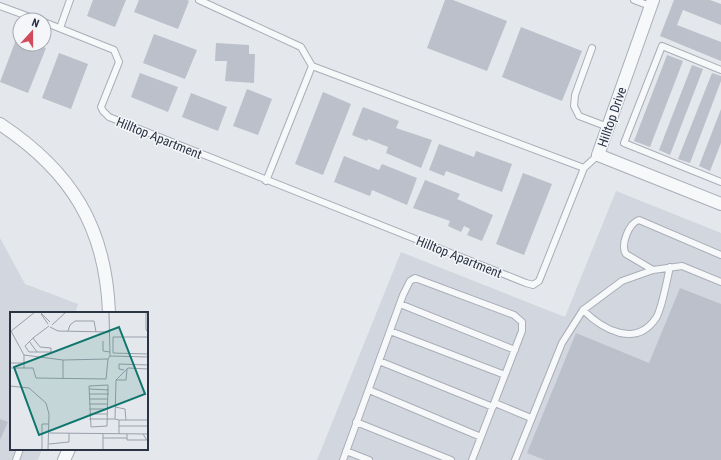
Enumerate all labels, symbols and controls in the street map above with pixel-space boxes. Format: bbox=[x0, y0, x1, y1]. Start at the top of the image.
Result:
north arrow bbox=[12, 12, 52, 52]
text: N bbox=[30, 16, 41, 30]
street label: Hilltop Drive bbox=[595, 85, 629, 149]
street label: Hilltop Apartment bbox=[114, 114, 204, 162]
street label: Hilltop Apartment bbox=[414, 233, 504, 281]
inset map bbox=[10, 312, 148, 450]

